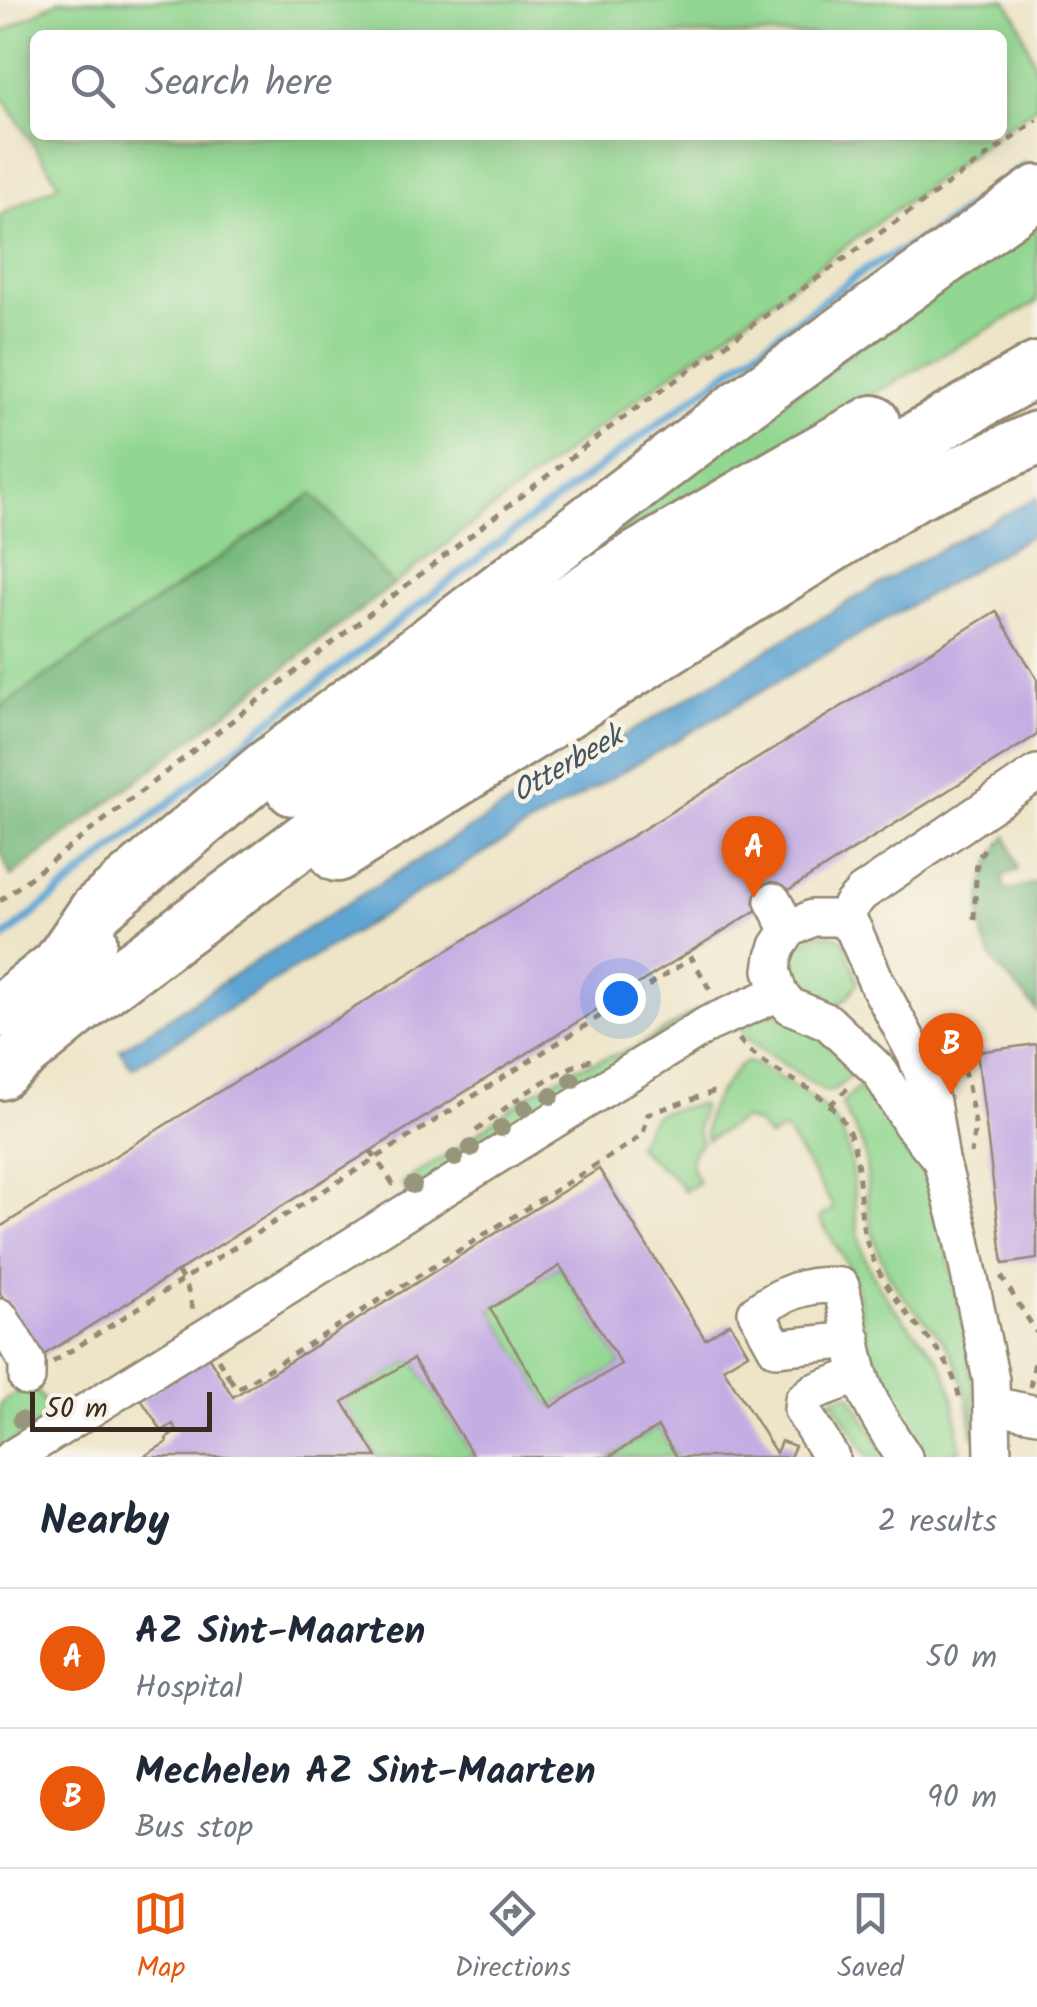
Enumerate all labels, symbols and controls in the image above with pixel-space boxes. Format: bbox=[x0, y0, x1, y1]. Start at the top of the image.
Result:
search box bbox=[30, 30, 1007, 140]
text: Search here bbox=[145, 55, 332, 115]
icon: search bbox=[65, 58, 120, 113]
water label: Otterbeek bbox=[503, 712, 636, 816]
pin: A bbox=[722, 816, 786, 898]
your location bbox=[595, 973, 646, 1024]
pin: B bbox=[918, 1012, 984, 1095]
scale bar bbox=[30, 1387, 212, 1432]
text: 50 m bbox=[45, 1387, 108, 1432]
text: Nearby bbox=[40, 1489, 169, 1556]
text: 2 results bbox=[878, 1497, 997, 1548]
text: AZ Sint-Maarten bbox=[135, 1603, 425, 1663]
text: A bbox=[62, 1633, 83, 1684]
text: 50 m bbox=[926, 1633, 997, 1684]
text: Hospital bbox=[135, 1663, 243, 1714]
text: Mechelen AZ Sint-Maarten bbox=[135, 1743, 595, 1803]
text: B bbox=[63, 1773, 82, 1824]
text: 90 m bbox=[927, 1773, 997, 1824]
text: Bus stop bbox=[135, 1803, 253, 1854]
tab: Map bbox=[133, 1886, 188, 1991]
tab: Directions bbox=[455, 1886, 571, 1991]
tab: Saved bbox=[837, 1886, 904, 1991]

